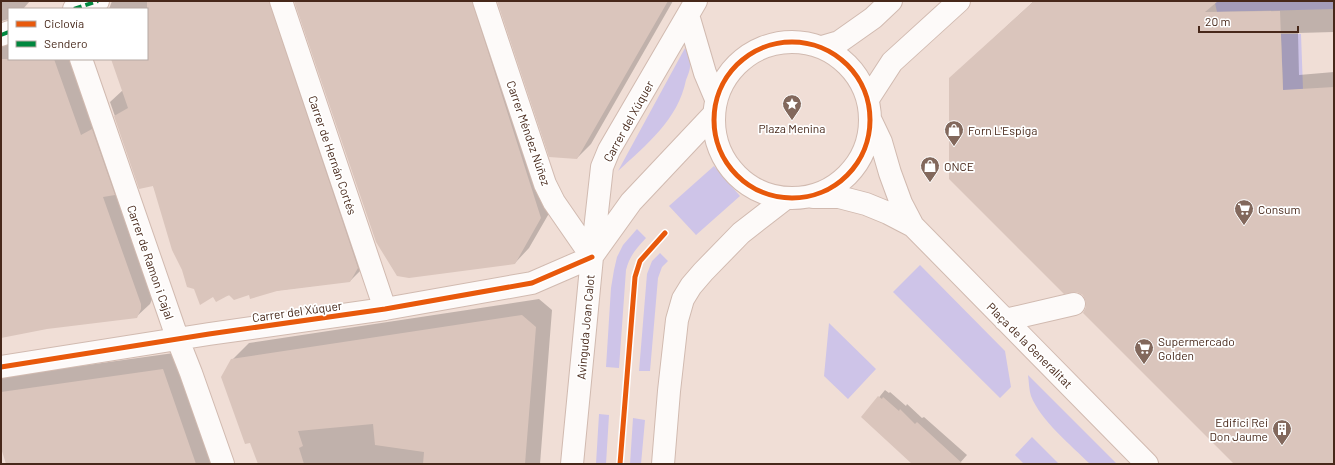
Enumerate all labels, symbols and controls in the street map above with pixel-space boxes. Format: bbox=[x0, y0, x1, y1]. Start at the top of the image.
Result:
legend bbox=[8, 8, 148, 60]
scale bar bbox=[1199, 8, 1298, 34]
text: 20 m bbox=[1205, 14, 1231, 28]
text: Ciclovía bbox=[44, 16, 84, 30]
text: Sendero bbox=[44, 36, 88, 50]
street label: Carrer del Xúquer bbox=[600, 77, 656, 164]
street label: Carrer Méndez Núñez bbox=[504, 79, 554, 187]
place icon: Plaza Menina bbox=[781, 93, 803, 121]
street label: Carrer de Hernán Cortés bbox=[306, 94, 360, 217]
shop icon: Forn L'Espiga bbox=[943, 119, 965, 147]
place label: Plaza Menina bbox=[759, 121, 825, 135]
place label: Forn L'Espiga bbox=[968, 123, 1037, 137]
shop icon: ONCE bbox=[919, 155, 941, 183]
place label: ONCE bbox=[944, 159, 974, 173]
supermarket icon: Consum bbox=[1233, 198, 1255, 226]
place label: Consum bbox=[1258, 202, 1300, 216]
street label: Carrer de Ramon i Cajal bbox=[125, 203, 177, 321]
street label: Avinguda Joan Calot bbox=[573, 274, 597, 380]
street label: Carrer del Xúquer bbox=[251, 298, 343, 324]
street label: Plaça de la Generalitat bbox=[984, 299, 1076, 391]
place label: Supermercado Golden bbox=[1158, 334, 1235, 362]
supermarket icon: Supermercado Golden bbox=[1133, 337, 1155, 365]
place label: Edifici Rei Don Jaume bbox=[1209, 415, 1268, 443]
building icon: Edifici Rei Don Jaume bbox=[1271, 418, 1293, 446]

